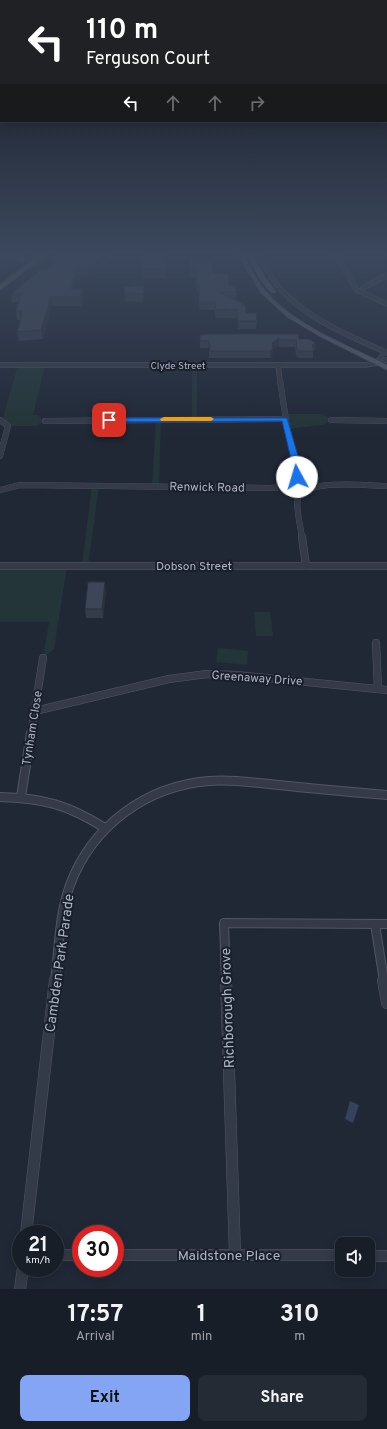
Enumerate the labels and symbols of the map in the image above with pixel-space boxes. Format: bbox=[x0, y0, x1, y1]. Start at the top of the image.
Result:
street label: Clyde Street bbox=[150, 360, 206, 373]
pin bbox=[92, 403, 126, 437]
position arrow bbox=[276, 456, 318, 498]
street label: Renwick Road bbox=[169, 479, 245, 497]
street label: Dobson Street bbox=[156, 559, 232, 575]
street label: Greenaway Drive bbox=[211, 668, 303, 690]
street label: Tynham Close bbox=[19, 690, 47, 767]
street label: Cambden Park Parade bbox=[42, 893, 79, 1034]
street label: Richborough Grove bbox=[218, 947, 239, 1068]
speed limit sign: 30 bbox=[72, 1225, 124, 1277]
street label: Maidstone Place bbox=[178, 1248, 280, 1265]

